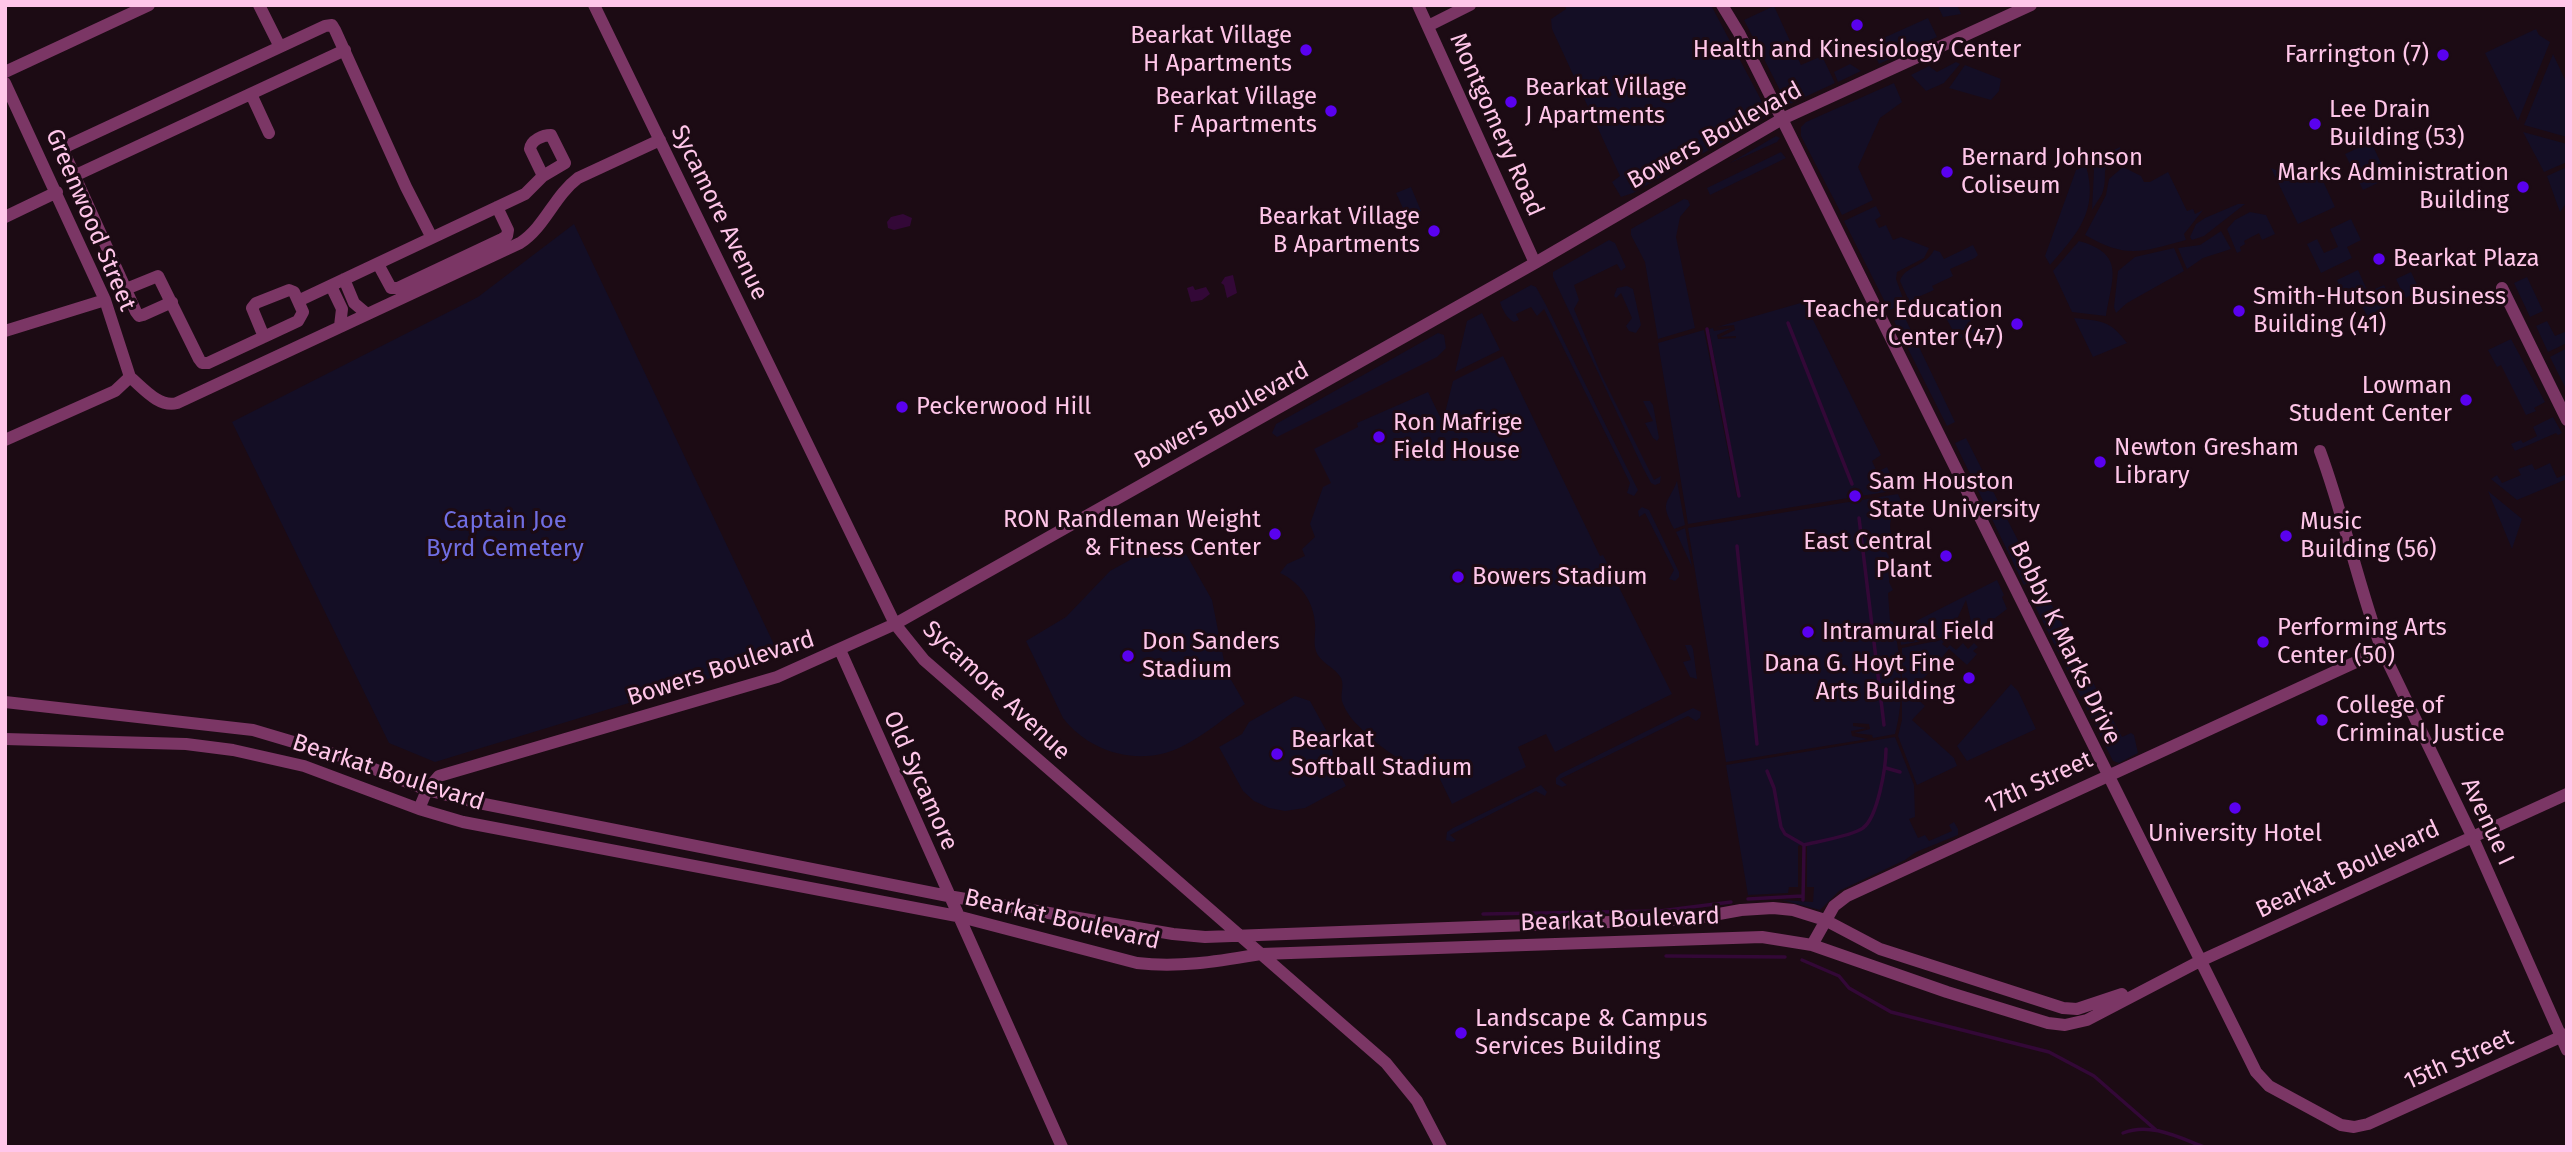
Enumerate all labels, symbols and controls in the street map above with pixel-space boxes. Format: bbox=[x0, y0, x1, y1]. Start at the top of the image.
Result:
marker: Health and Kinesiology Center bbox=[1849, 17, 1865, 33]
place label: Bearkat Village H Apartments bbox=[1130, 22, 1292, 78]
street label: Montgomery Road bbox=[1443, 29, 1549, 221]
place label: Health and Kinesiology Center bbox=[1693, 36, 2021, 64]
place label: Farrington (7) bbox=[2285, 41, 2429, 69]
marker: Bearkat Village H Apartments bbox=[1298, 42, 1314, 58]
marker: Farrington (7) bbox=[2435, 47, 2451, 63]
place label: Bearkat Village J Apartments bbox=[1525, 74, 1687, 130]
street label: Bowers Boulevard bbox=[1623, 76, 1807, 196]
place label: Bearkat Village F Apartments bbox=[1155, 83, 1317, 139]
marker: Bearkat Village J Apartments bbox=[1503, 94, 1519, 110]
place label: Lee Drain Building (53) bbox=[2329, 96, 2465, 152]
marker: Bearkat Village F Apartments bbox=[1323, 103, 1339, 119]
marker: Lee Drain Building (53) bbox=[2307, 116, 2323, 132]
street label: Sycamore Avenue bbox=[664, 121, 774, 305]
street label: Greenwood Street bbox=[39, 125, 141, 315]
place label: Bernard Johnson Coliseum bbox=[1961, 144, 2143, 200]
place label: Marks Administration Building bbox=[2277, 159, 2509, 215]
marker: Bernard Johnson Coliseum bbox=[1939, 164, 1955, 180]
marker: Marks Administration Building bbox=[2515, 179, 2531, 195]
place label: Bearkat Village B Apartments bbox=[1258, 203, 1420, 259]
marker: Bearkat Village B Apartments bbox=[1426, 223, 1442, 239]
place label: Bearkat Plaza bbox=[2393, 245, 2540, 273]
marker: Bearkat Plaza bbox=[2371, 251, 2387, 267]
place label: Smith-Hutson Business Building (41) bbox=[2253, 283, 2506, 339]
place label: Teacher Education Center (47) bbox=[1803, 296, 2003, 352]
marker: Smith-Hutson Business Building (41) bbox=[2231, 303, 2247, 319]
marker: Teacher Education Center (47) bbox=[2009, 316, 2025, 332]
street label: Bowers Boulevard bbox=[1130, 356, 1314, 476]
place label: Lowman Student Center bbox=[2289, 372, 2452, 428]
marker: Lowman Student Center bbox=[2458, 392, 2474, 408]
place label: Peckerwood Hill bbox=[916, 393, 1091, 421]
marker: Peckerwood Hill bbox=[894, 399, 910, 415]
place label: Ron Mafrige Field House bbox=[1393, 409, 1523, 465]
marker: Ron Mafrige Field House bbox=[1371, 429, 1387, 445]
place label: Newton Gresham Library bbox=[2114, 434, 2299, 490]
marker: Newton Gresham Library bbox=[2092, 454, 2108, 470]
place label: Sam Houston State University bbox=[1869, 468, 2040, 524]
marker: Sam Houston State University bbox=[1847, 488, 1863, 504]
place label: RON Randleman Weight & Fitness Center bbox=[1003, 506, 1261, 562]
park label: Captain Joe Byrd Cemetery bbox=[426, 507, 584, 563]
place label: Music Building (56) bbox=[2300, 508, 2437, 564]
marker: RON Randleman Weight & Fitness Center bbox=[1267, 526, 1283, 542]
place label: East Central Plant bbox=[1803, 528, 1932, 584]
marker: Music Building (56) bbox=[2278, 528, 2294, 544]
street label: Bobby K Marks Drive bbox=[2003, 537, 2127, 749]
marker: East Central Plant bbox=[1938, 548, 1954, 564]
place label: Bowers Stadium bbox=[1472, 563, 1648, 591]
marker: Bowers Stadium bbox=[1450, 569, 1466, 585]
place label: Performing Arts Center (50) bbox=[2277, 614, 2447, 670]
street label: Sycamore Avenue bbox=[916, 615, 1076, 767]
place label: Intramural Field bbox=[1822, 618, 1995, 646]
marker: Intramural Field bbox=[1800, 624, 1816, 640]
street label: Bowers Boulevard bbox=[624, 625, 818, 713]
place label: Don Sanders Stadium bbox=[1142, 628, 1280, 684]
marker: Performing Arts Center (50) bbox=[2255, 634, 2271, 650]
marker: Don Sanders Stadium bbox=[1120, 648, 1136, 664]
place label: Dana G. Hoyt Fine Arts Building bbox=[1764, 650, 1955, 706]
marker: Dana G. Hoyt Fine Arts Building bbox=[1961, 670, 1977, 686]
place label: College of Criminal Justice bbox=[2336, 692, 2505, 748]
street label: Old Sycamore bbox=[876, 707, 964, 855]
marker: College of Criminal Justice bbox=[2314, 712, 2330, 728]
place label: Bearkat Softball Stadium bbox=[1291, 726, 1472, 782]
street label: Bearkat Boulevard bbox=[289, 728, 487, 818]
marker: Bearkat Softball Stadium bbox=[1269, 746, 1285, 762]
street label: 17th Street bbox=[1981, 746, 2097, 820]
street label: Avenue I bbox=[2454, 774, 2520, 870]
marker: University Hotel bbox=[2227, 800, 2243, 816]
street label: Bearkat Boulevard bbox=[2251, 815, 2445, 925]
place label: University Hotel bbox=[2148, 820, 2322, 848]
street label: Bearkat Boulevard bbox=[962, 884, 1162, 956]
street label: Bearkat Boulevard bbox=[1520, 902, 1720, 938]
place label: Landscape & Campus Services Building bbox=[1475, 1005, 1707, 1061]
street label: 15th Street bbox=[2400, 1023, 2518, 1097]
marker: Landscape & Campus Services Building bbox=[1453, 1025, 1469, 1041]

